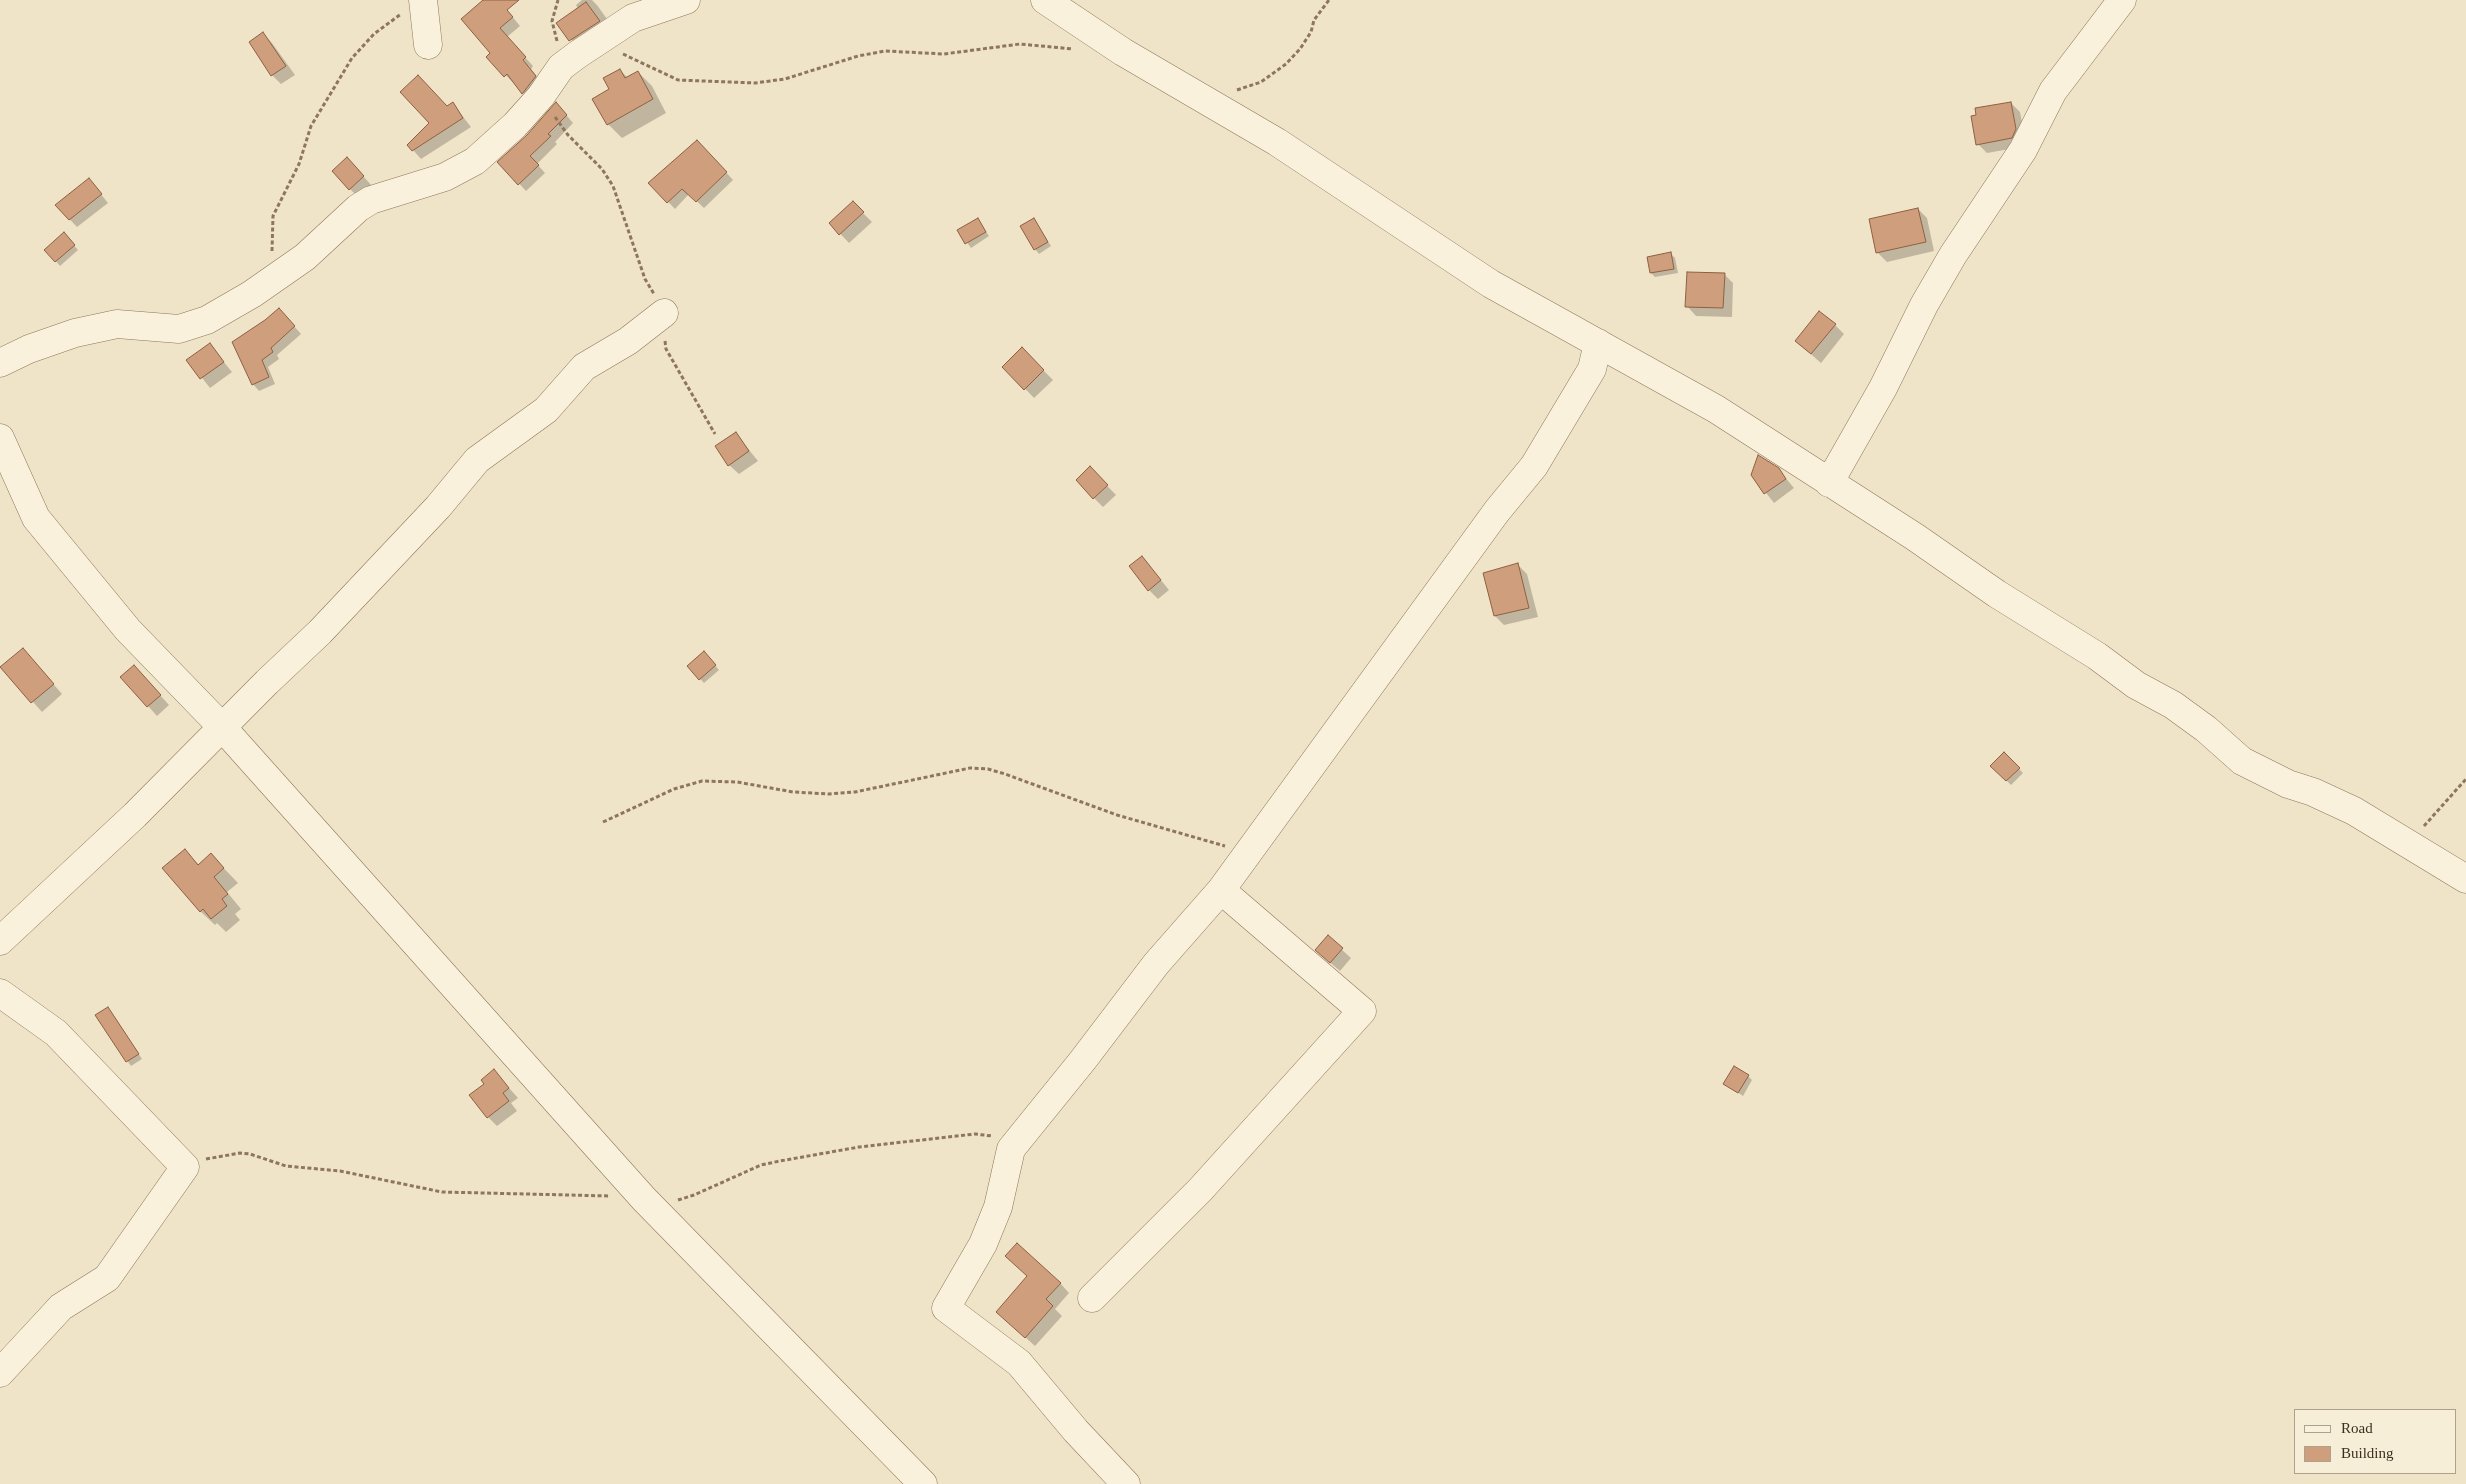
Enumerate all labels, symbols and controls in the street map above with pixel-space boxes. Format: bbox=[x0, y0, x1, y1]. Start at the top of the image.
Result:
legend bbox=[2294, 1409, 2456, 1474]
text: Road bbox=[2341, 1420, 2373, 1436]
text: Building bbox=[2341, 1445, 2394, 1461]

